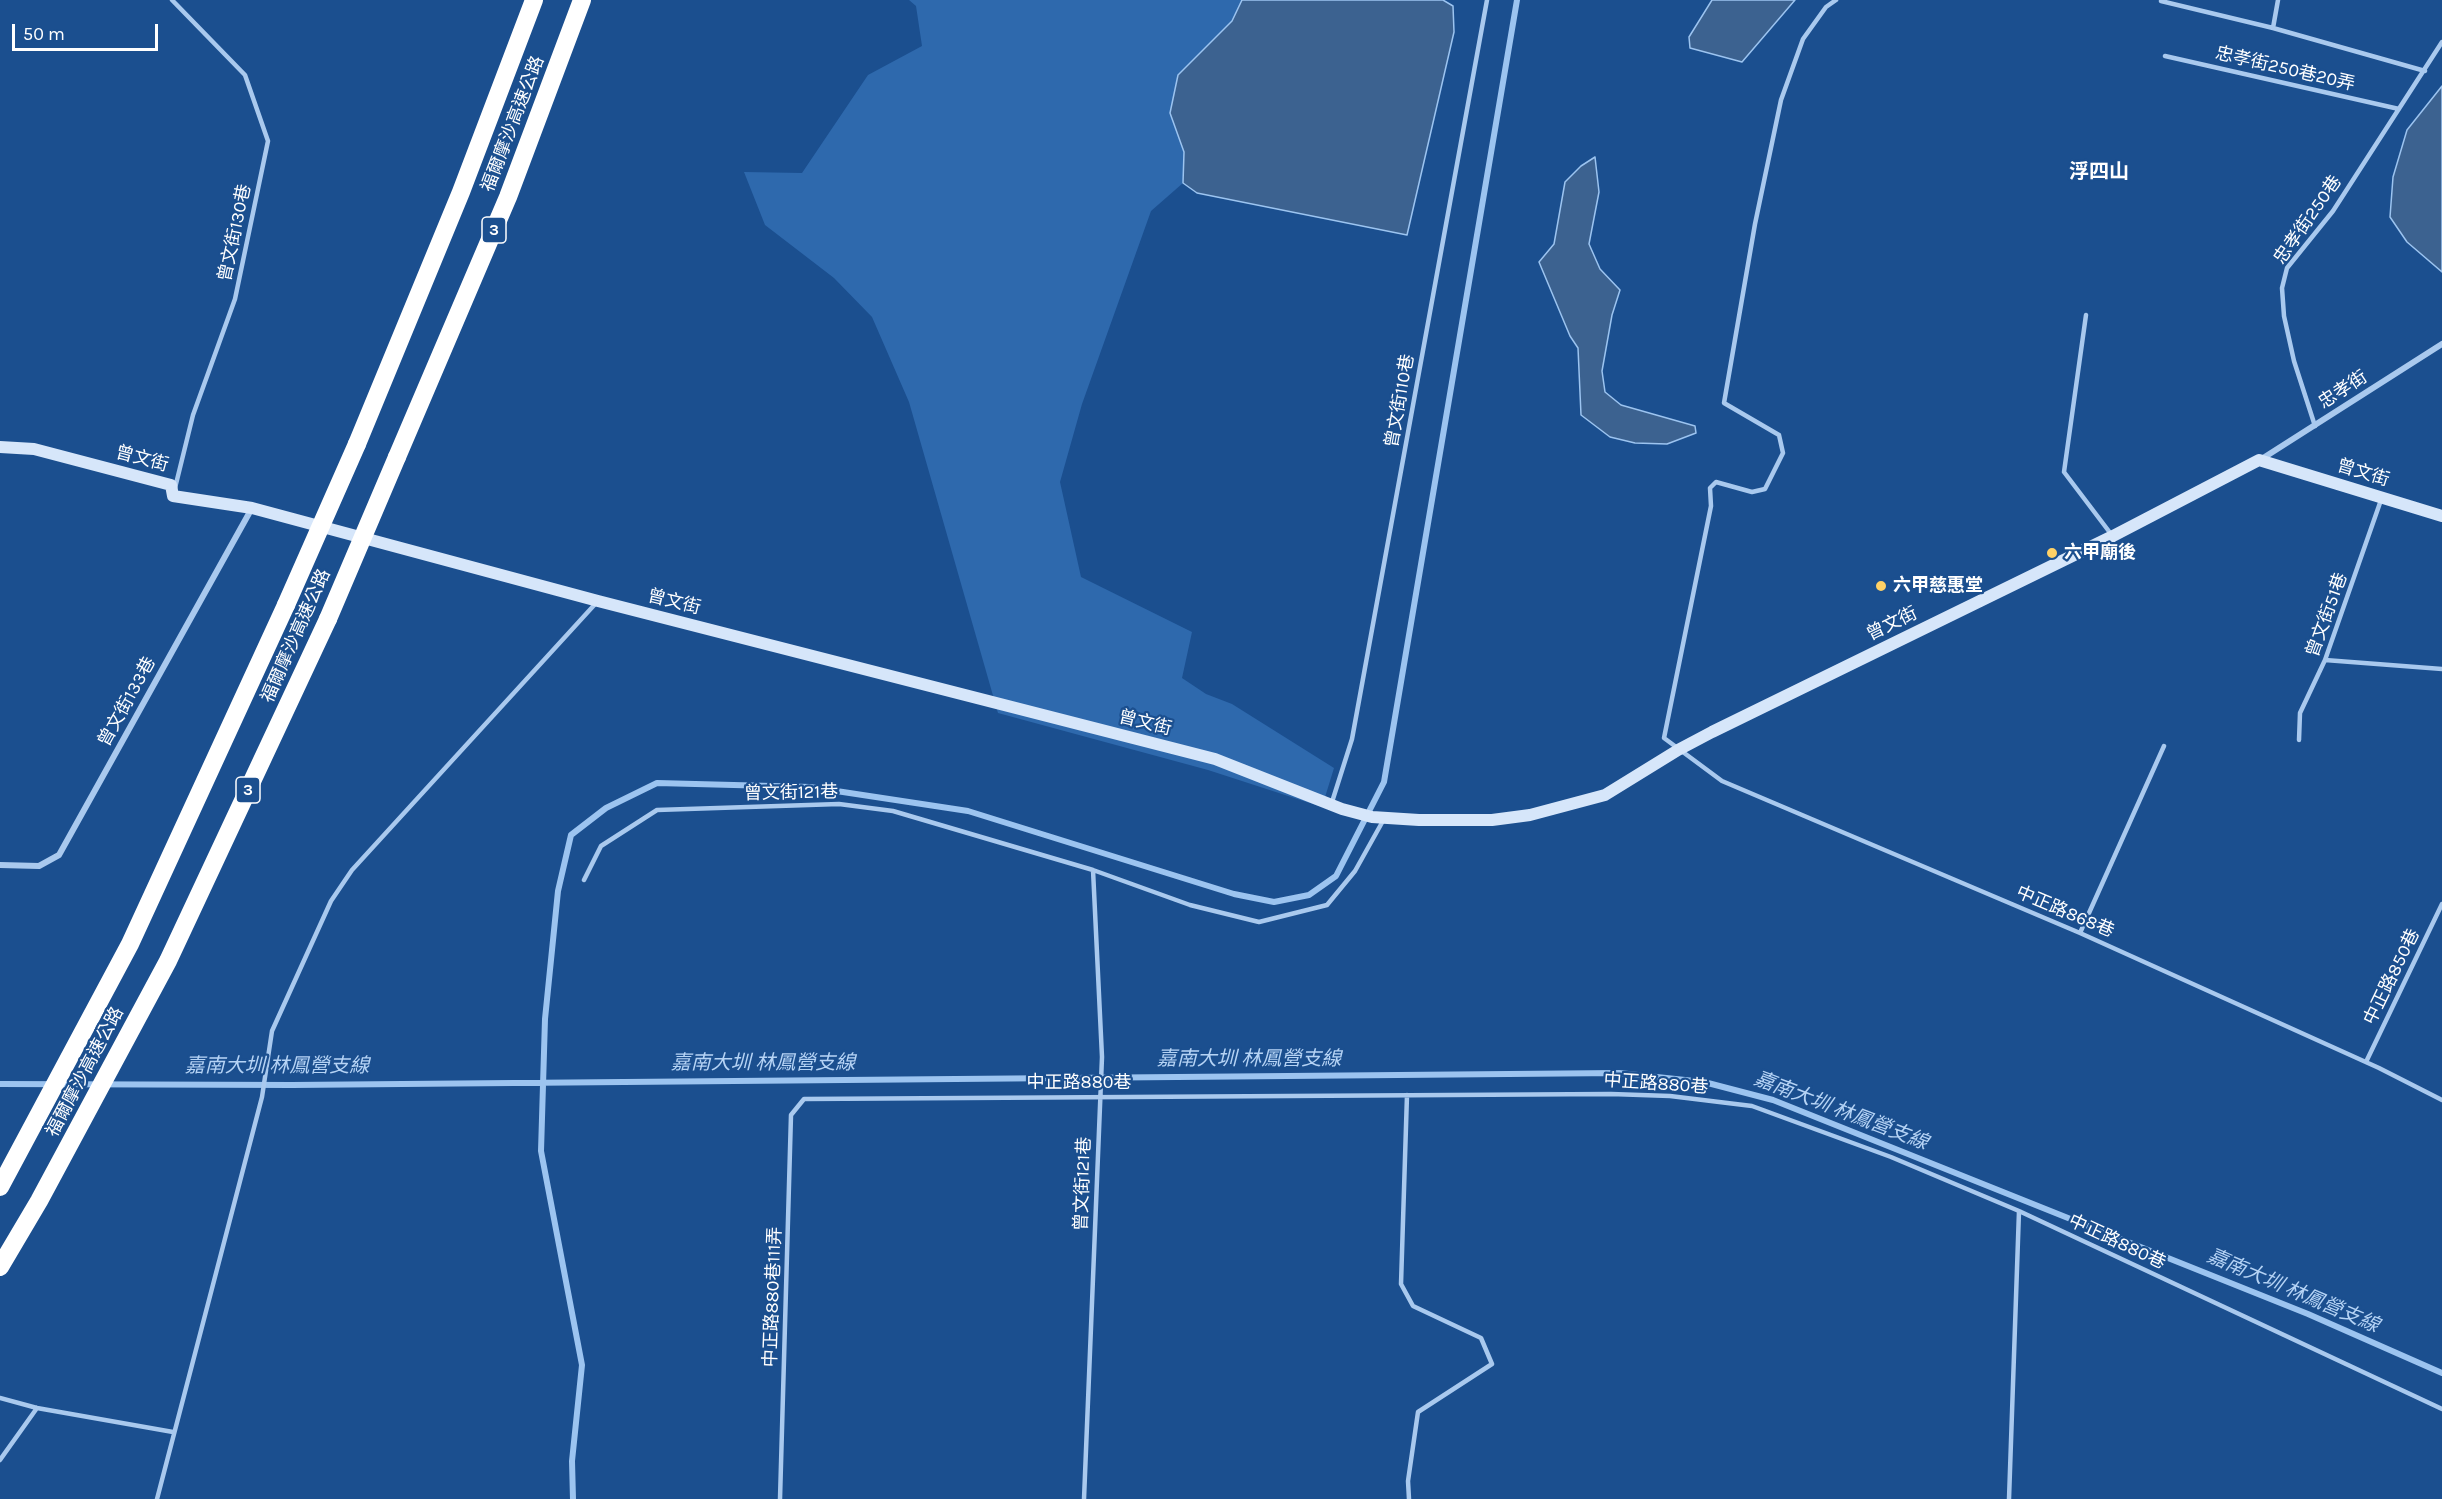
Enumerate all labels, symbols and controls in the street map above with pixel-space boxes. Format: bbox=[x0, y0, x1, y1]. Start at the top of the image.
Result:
scale bar bbox=[15, 12, 160, 50]
text: 50 m bbox=[23, 23, 65, 45]
street label: 忠孝街250巷20弄 bbox=[2213, 42, 2357, 96]
street label: 福爾摩沙高速公路 bbox=[477, 53, 549, 195]
district label: 浮四山 bbox=[2069, 160, 2129, 184]
street label: 忠孝街250巷 bbox=[2270, 172, 2346, 268]
street label: 曾文街130巷 bbox=[214, 182, 256, 284]
road number: 3 bbox=[482, 217, 506, 243]
street label: 曾文街110巷 bbox=[1381, 353, 1419, 449]
street label: 忠孝街 bbox=[2314, 366, 2372, 414]
street label: 曾文街 bbox=[113, 442, 171, 476]
street label: 曾文街 bbox=[2334, 455, 2392, 491]
place label: 六甲廟後 bbox=[2064, 542, 2136, 564]
marker: 六甲廟後 bbox=[2045, 546, 2059, 560]
street label: 福爾摩沙高速公路 bbox=[257, 566, 335, 706]
street label: 曾文街51巷 bbox=[2302, 570, 2352, 660]
place label: 六甲慈惠堂 bbox=[1893, 575, 1983, 597]
marker: 六甲慈惠堂 bbox=[1874, 579, 1888, 593]
street label: 曾文街 bbox=[645, 585, 703, 619]
street label: 曾文街 bbox=[1863, 602, 1921, 646]
street label: 曾文街133巷 bbox=[94, 653, 160, 751]
street label: 曾文街 bbox=[1116, 706, 1174, 740]
road number: 3 bbox=[236, 777, 260, 803]
street label: 曾文街121巷 bbox=[744, 781, 838, 805]
street label: 中正路868巷 bbox=[2013, 882, 2117, 942]
street label: 中正路850巷 bbox=[2360, 926, 2424, 1028]
street label: 福爾摩沙高速公路 bbox=[42, 1003, 128, 1141]
water label: 嘉南大圳 林鳳營支線 bbox=[1157, 1047, 1341, 1071]
water label: 嘉南大圳 林鳳營支線 bbox=[671, 1051, 855, 1075]
water label: 嘉南大圳 林鳳營支線 bbox=[185, 1054, 369, 1078]
water label: 嘉南大圳 林鳳營支線 bbox=[1751, 1067, 1931, 1155]
street label: 中正路880巷 bbox=[1603, 1070, 1709, 1098]
street label: 中正路880巷 bbox=[1027, 1072, 1131, 1094]
street label: 曾文街121巷 bbox=[1071, 1136, 1095, 1232]
street label: 中正路880巷 bbox=[2065, 1210, 2169, 1274]
street label: 中正路880巷111弄 bbox=[760, 1226, 786, 1368]
water label: 嘉南大圳 林鳳營支線 bbox=[2203, 1244, 2383, 1338]

